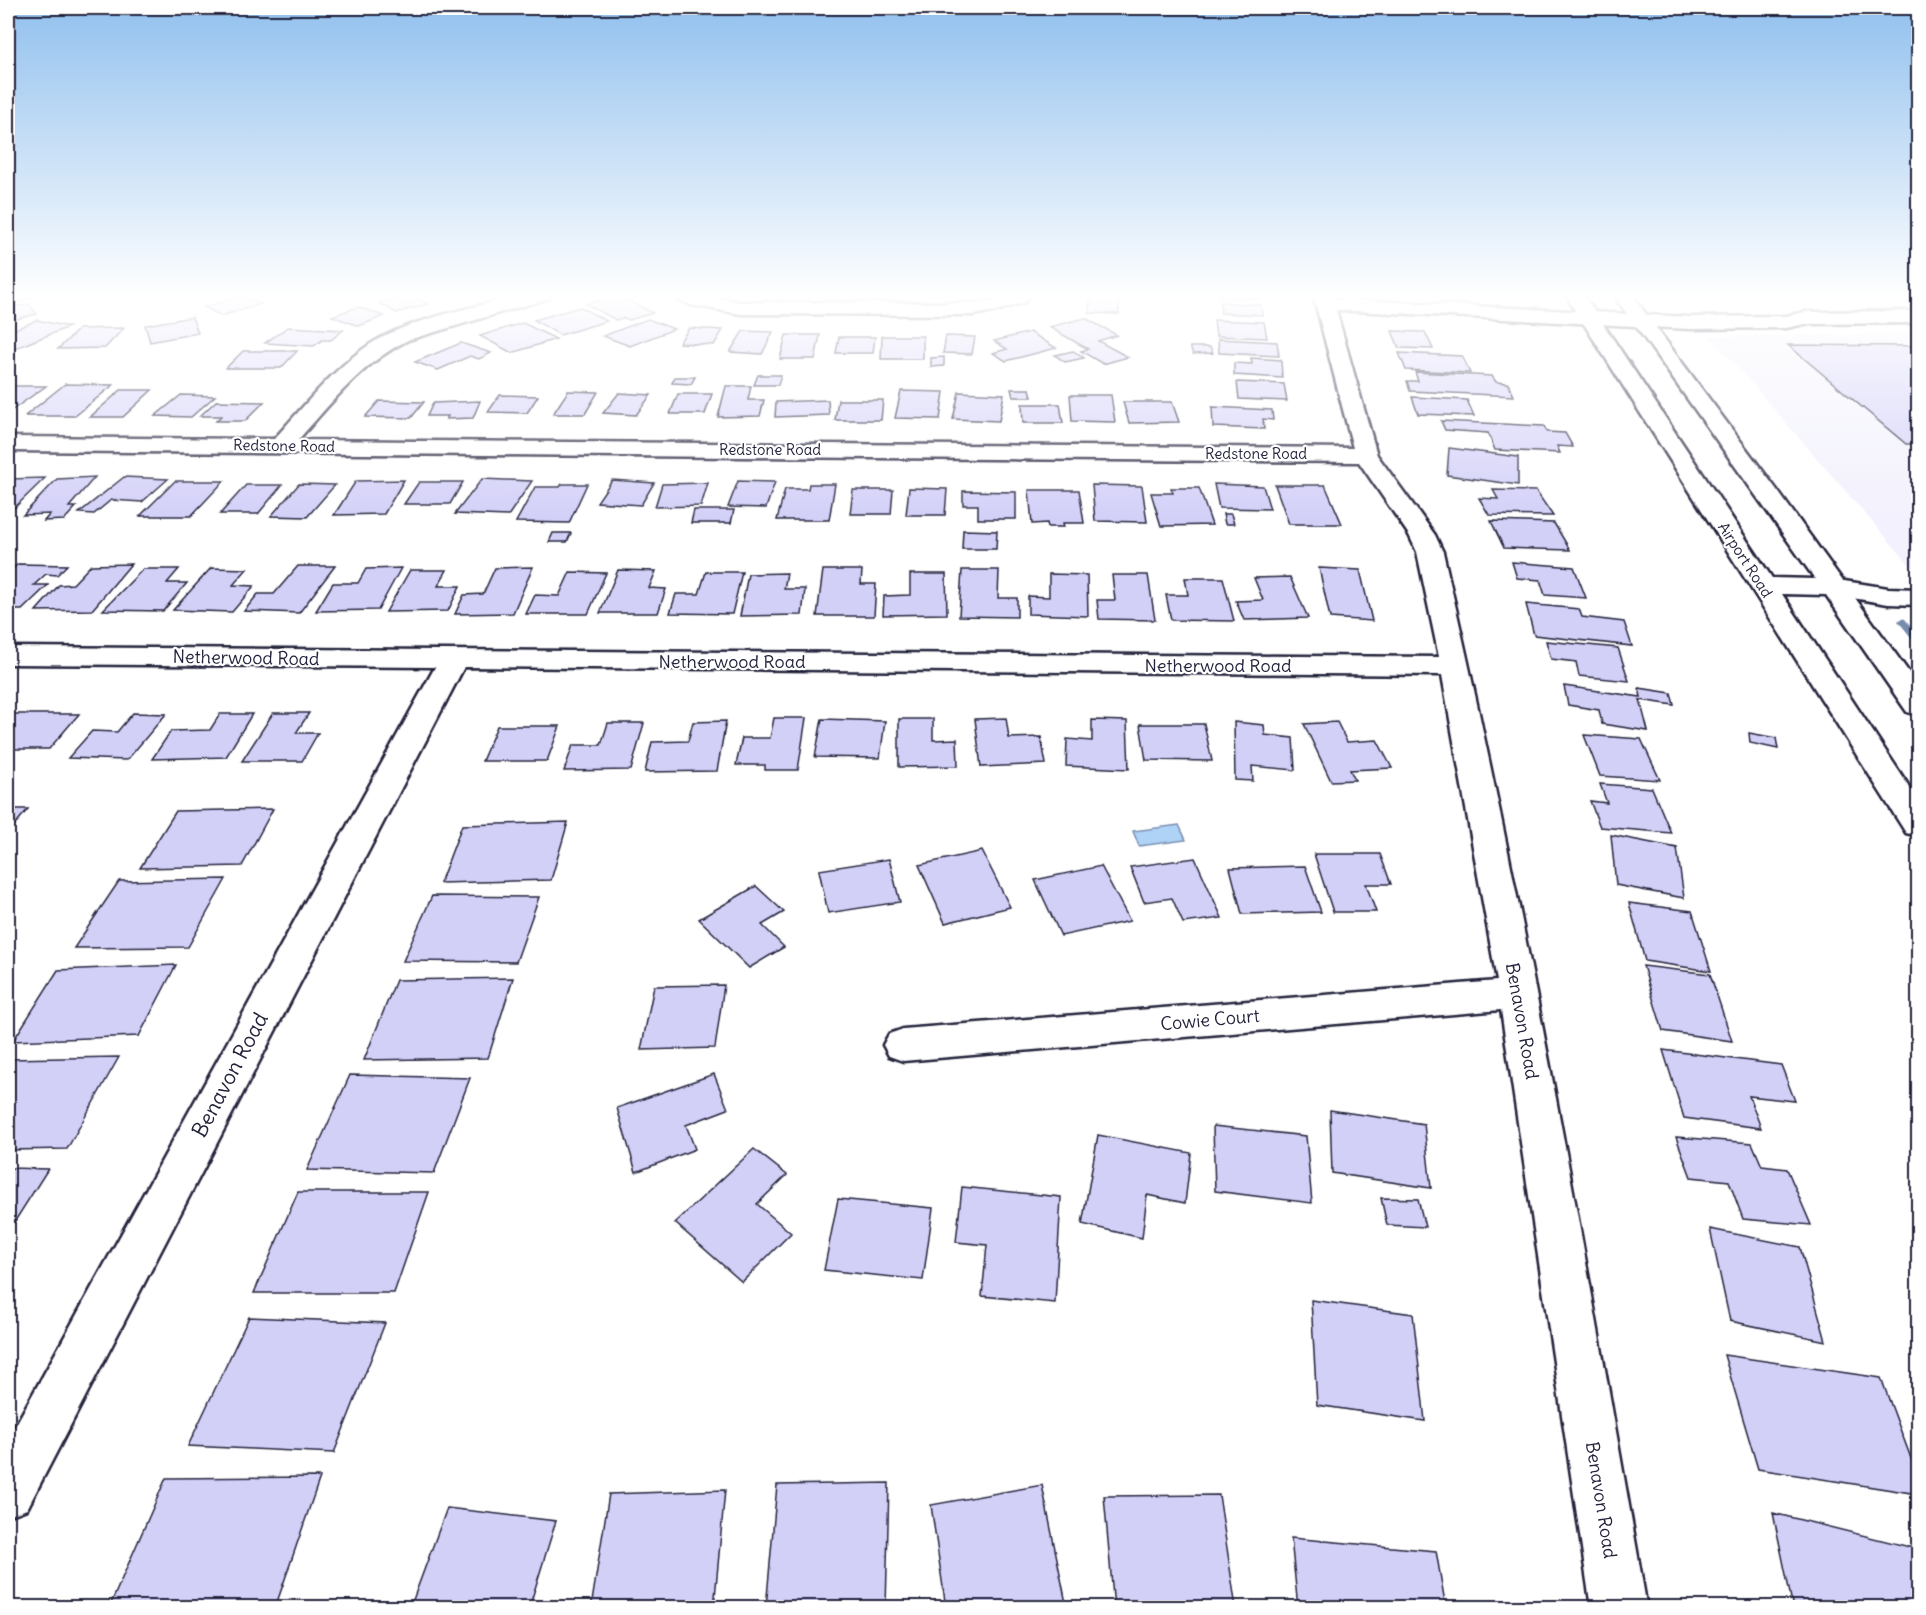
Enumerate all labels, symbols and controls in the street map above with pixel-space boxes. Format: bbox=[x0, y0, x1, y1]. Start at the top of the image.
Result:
street label: Redstone Road bbox=[233, 435, 335, 456]
street label: Redstone Road bbox=[719, 440, 821, 459]
street label: Redstone Road bbox=[1205, 444, 1307, 463]
street label: Airport Road bbox=[1714, 518, 1777, 601]
street label: Netherwood Road bbox=[172, 645, 320, 670]
street label: Netherwood Road bbox=[659, 650, 806, 673]
street label: Netherwood Road bbox=[1145, 654, 1292, 677]
street label: Benavon Road bbox=[1501, 961, 1544, 1081]
street label: Cowie Court bbox=[1159, 1004, 1261, 1035]
street label: Benavon Road bbox=[185, 1008, 274, 1142]
street label: Benavon Road bbox=[1581, 1440, 1622, 1560]

